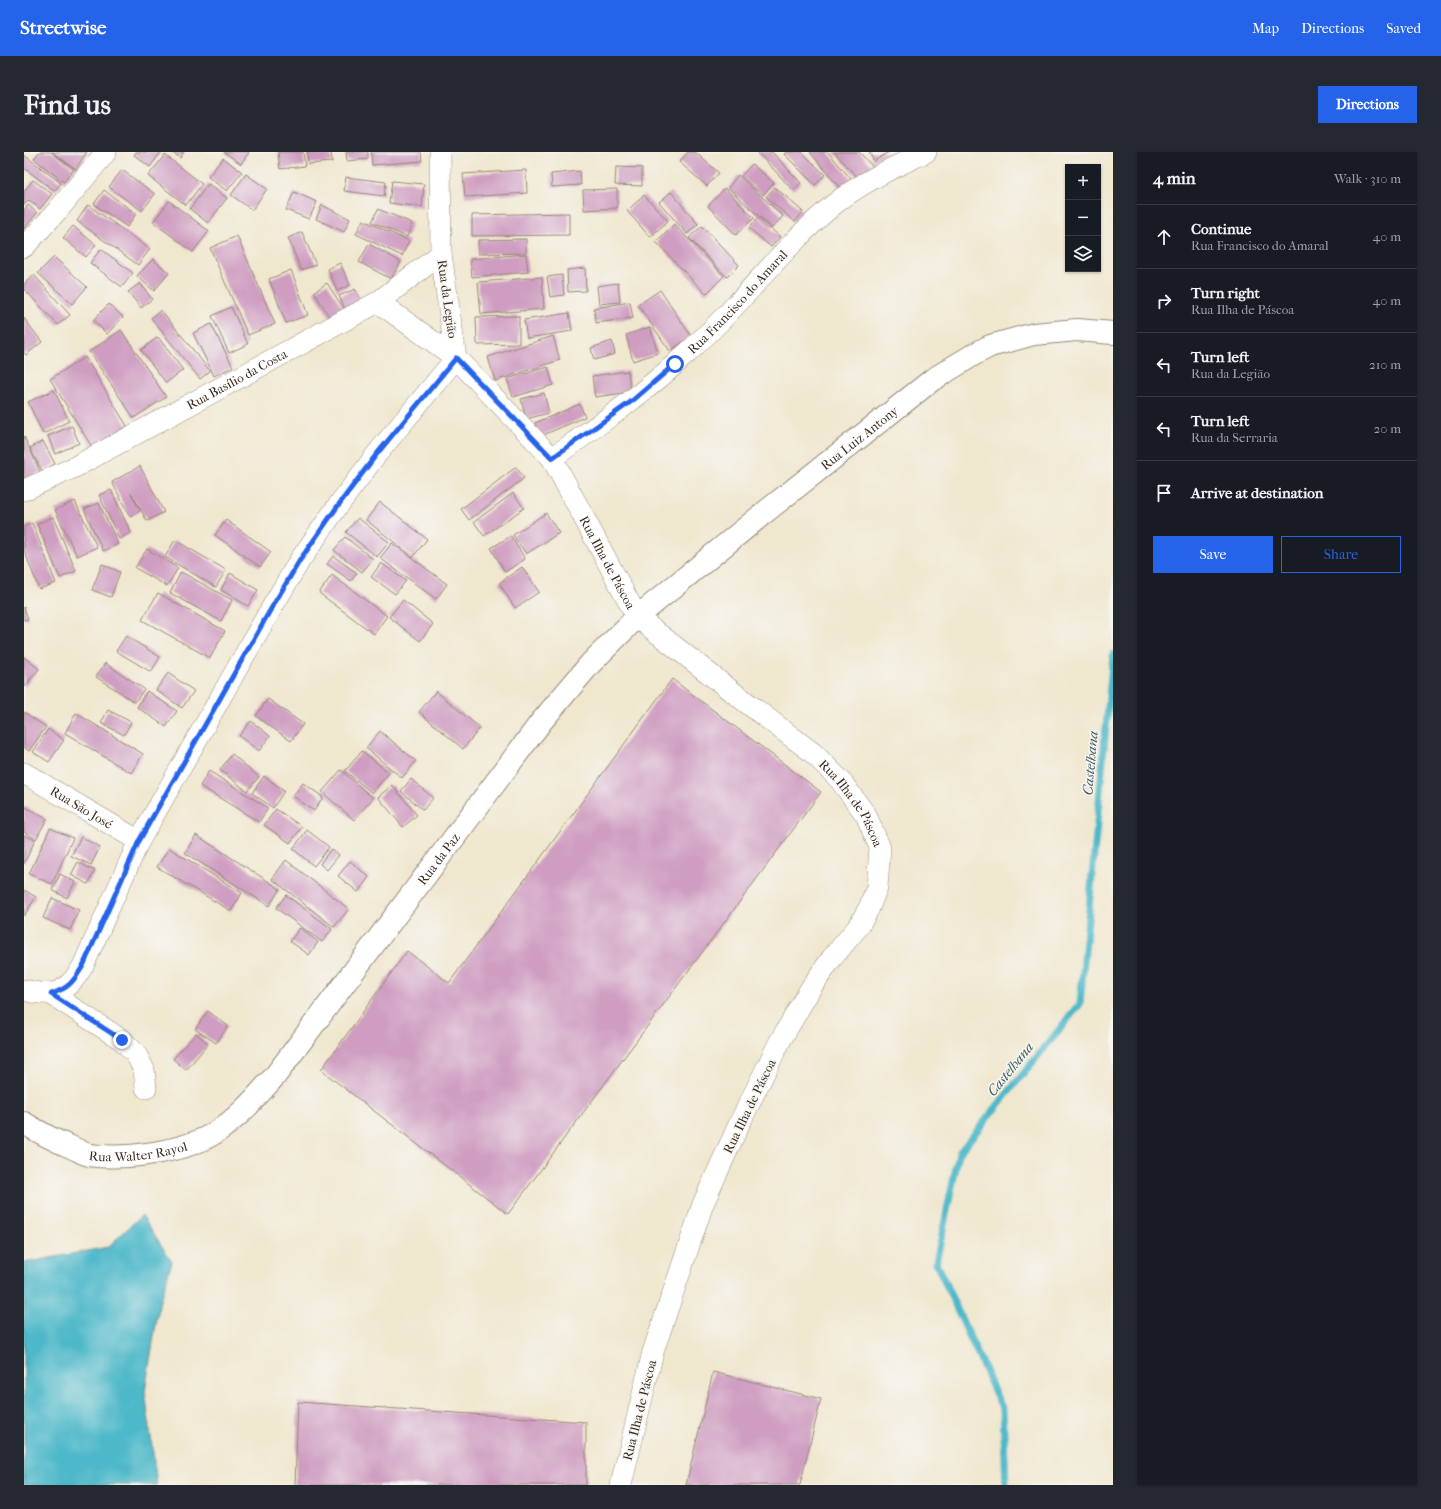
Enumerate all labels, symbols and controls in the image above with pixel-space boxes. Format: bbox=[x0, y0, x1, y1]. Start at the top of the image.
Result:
text: Streetwise bbox=[20, 17, 106, 39]
text: Map bbox=[1252, 20, 1279, 37]
text: Directions bbox=[1301, 20, 1364, 37]
text: Saved bbox=[1386, 20, 1421, 37]
button: Directions bbox=[1318, 86, 1417, 123]
text: Find us bbox=[24, 88, 111, 121]
map controls bbox=[1065, 164, 1101, 272]
button: + bbox=[1065, 164, 1101, 200]
text: 4 min bbox=[1153, 168, 1196, 188]
text: Walk · 310 m bbox=[1334, 171, 1401, 186]
button: − bbox=[1065, 200, 1101, 236]
text: Continue bbox=[1191, 220, 1251, 238]
icon: ahead bbox=[1153, 226, 1175, 248]
text: 40 m bbox=[1373, 229, 1401, 244]
button: layers bbox=[1065, 236, 1101, 272]
text: Rua Francisco do Amaral bbox=[1191, 238, 1329, 253]
street label: Rua Francisco do Amaral bbox=[685, 247, 791, 357]
street label: Rua da Legião bbox=[435, 259, 460, 340]
text: Turn right bbox=[1191, 284, 1260, 302]
icon: right bbox=[1153, 290, 1175, 312]
text: 40 m bbox=[1373, 293, 1401, 308]
text: Rua Ilha de Páscoa bbox=[1191, 302, 1294, 317]
street label: Rua Basílio da Costa bbox=[184, 346, 291, 413]
text: Turn left bbox=[1191, 348, 1249, 366]
icon: left bbox=[1153, 354, 1175, 376]
route start bbox=[666, 355, 684, 373]
text: 210 m bbox=[1369, 357, 1401, 372]
text: Rua da Legião bbox=[1191, 366, 1270, 381]
street label: Rua Luiz Antony bbox=[818, 402, 902, 473]
text: Turn left bbox=[1191, 412, 1249, 430]
icon: left bbox=[1153, 418, 1175, 440]
text: 20 m bbox=[1374, 421, 1401, 436]
text: Rua da Serraria bbox=[1191, 430, 1278, 445]
icon: arrive bbox=[1153, 482, 1175, 504]
text: Arrive at destination bbox=[1191, 484, 1323, 502]
street label: Rua Ilha de Páscoa bbox=[576, 513, 639, 613]
button: Save bbox=[1153, 536, 1273, 573]
button: Share bbox=[1281, 536, 1401, 573]
water label: Castelhana bbox=[1079, 730, 1102, 796]
street label: Rua Ilha de Páscoa bbox=[816, 756, 886, 850]
street label: Rua São José bbox=[47, 783, 116, 832]
street label: Rua da Paz bbox=[414, 830, 463, 888]
route end bbox=[113, 1031, 131, 1049]
water label: Castelhana bbox=[984, 1039, 1037, 1100]
street label: Rua Ilha de Páscoa bbox=[720, 1056, 779, 1156]
street label: Rua Walter Rayol bbox=[88, 1139, 189, 1165]
street label: Rua Ilha de Páscoa bbox=[620, 1357, 659, 1462]

